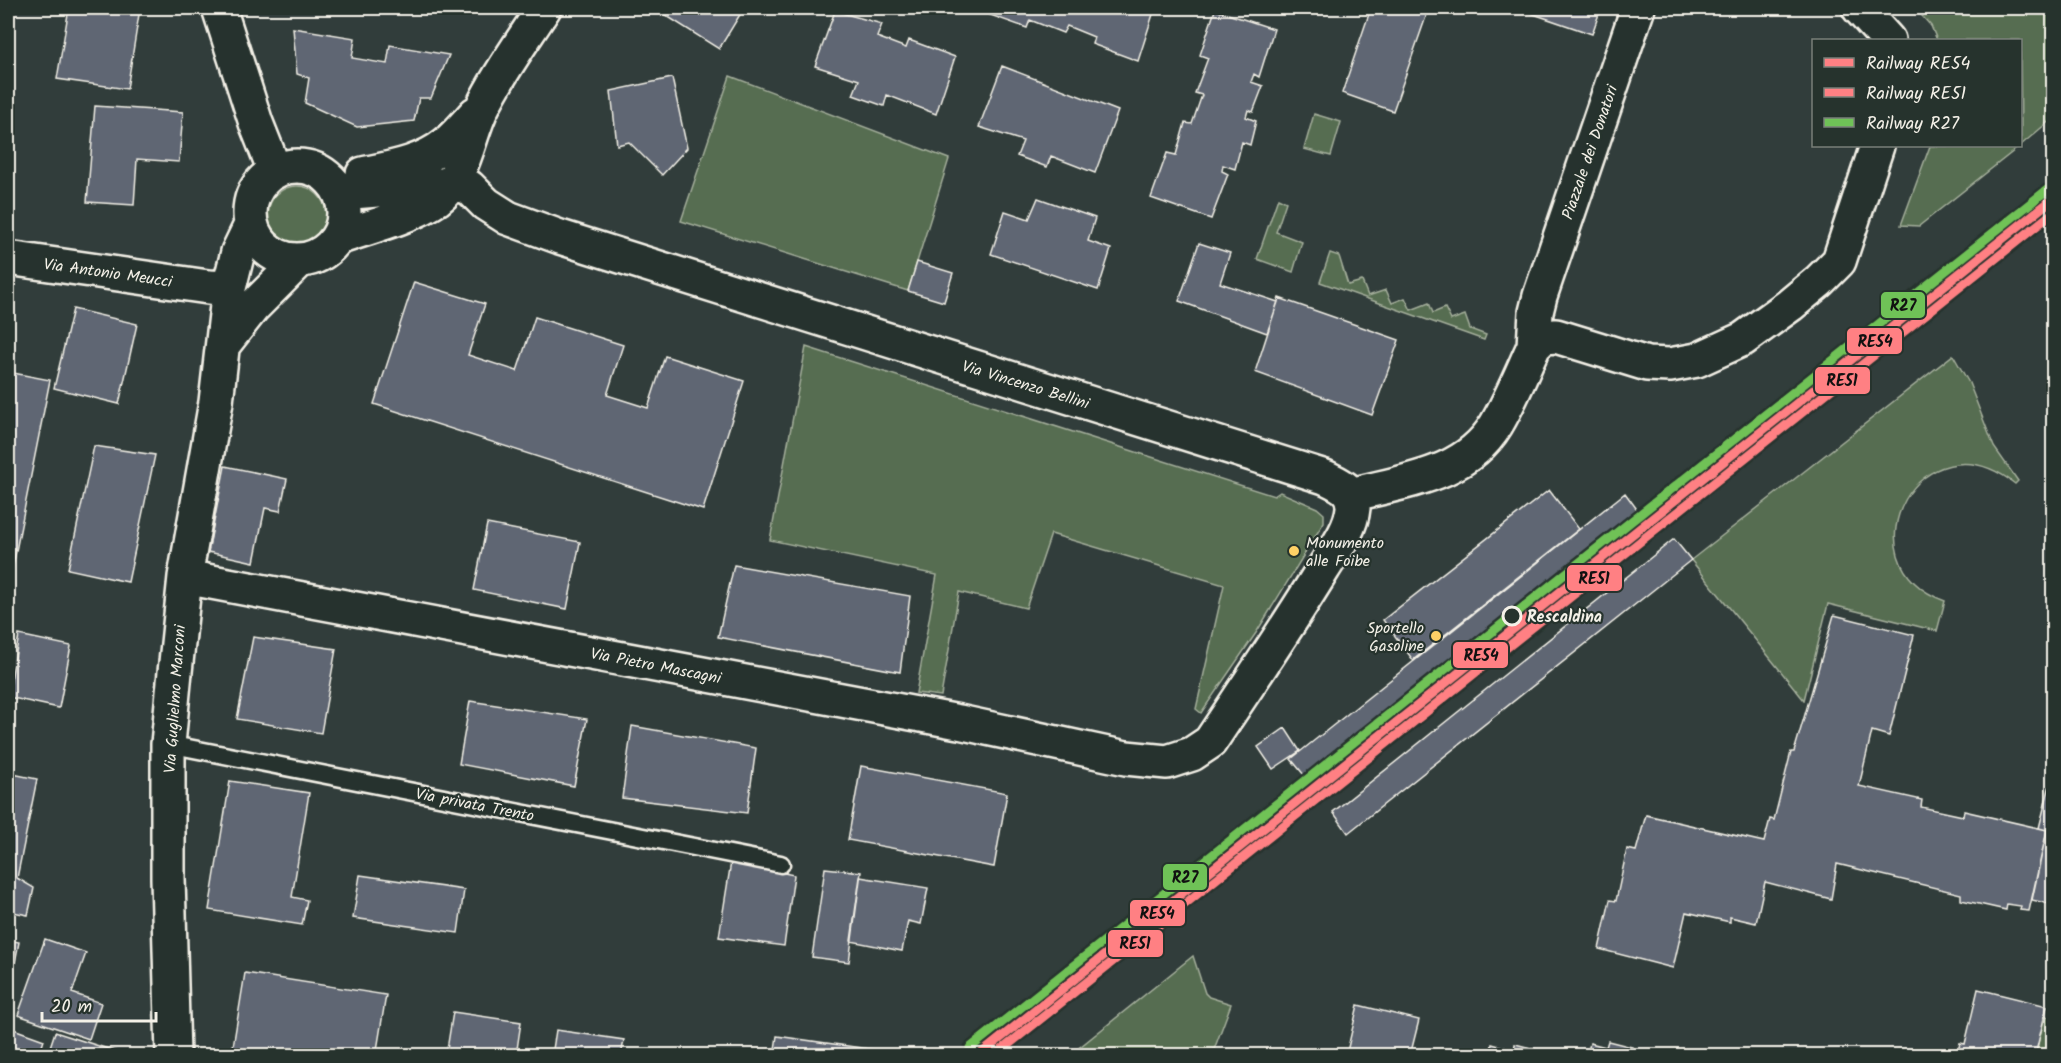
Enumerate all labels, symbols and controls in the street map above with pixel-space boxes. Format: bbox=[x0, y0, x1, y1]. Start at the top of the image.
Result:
legend bbox=[1812, 39, 2022, 147]
text: Railway RE54 bbox=[1866, 50, 1971, 79]
text: Railway RE51 bbox=[1866, 80, 1966, 109]
street label: Piazzale dei Donatori bbox=[1556, 81, 1626, 223]
text: Railway R27 bbox=[1866, 110, 1960, 139]
street label: Via Antonio Meucci bbox=[42, 252, 175, 295]
line badge: R27 bbox=[1880, 291, 1926, 319]
text: R27 bbox=[1890, 294, 1917, 319]
line badge: RE54 bbox=[1846, 327, 1903, 355]
text: RE54 bbox=[1857, 330, 1893, 355]
street label: Via Vincenzo Bellini bbox=[959, 354, 1093, 417]
line badge: RE51 bbox=[1814, 366, 1871, 395]
text: RE51 bbox=[1826, 369, 1858, 394]
place label: Monumento alle Foibe bbox=[1306, 531, 1384, 574]
marker: Monumento alle Foibe bbox=[1287, 544, 1301, 558]
line badge: RE51 bbox=[1566, 564, 1623, 592]
text: RE51 bbox=[1578, 567, 1610, 592]
place label: Rescaldina bbox=[1527, 605, 1602, 630]
marker: Rescaldina bbox=[1502, 606, 1522, 626]
place label: Sportello Gasoline bbox=[1367, 616, 1424, 659]
street label: Via Guglielmo Marconi bbox=[158, 623, 193, 774]
marker: Sportello Gasoline bbox=[1429, 629, 1443, 643]
line badge: RE54 bbox=[1452, 641, 1509, 669]
street label: Via Pietro Mascagni bbox=[588, 642, 724, 692]
text: RE54 bbox=[1463, 644, 1499, 669]
street label: Via privata Trento bbox=[413, 782, 536, 829]
line badge: R27 bbox=[1162, 863, 1208, 891]
text: R27 bbox=[1172, 866, 1199, 891]
line badge: RE54 bbox=[1129, 899, 1186, 927]
text: RE54 bbox=[1139, 902, 1175, 927]
line badge: RE51 bbox=[1107, 929, 1164, 958]
text: RE51 bbox=[1119, 932, 1151, 957]
scale bar bbox=[42, 985, 156, 1023]
text: 20 m bbox=[51, 993, 92, 1022]

